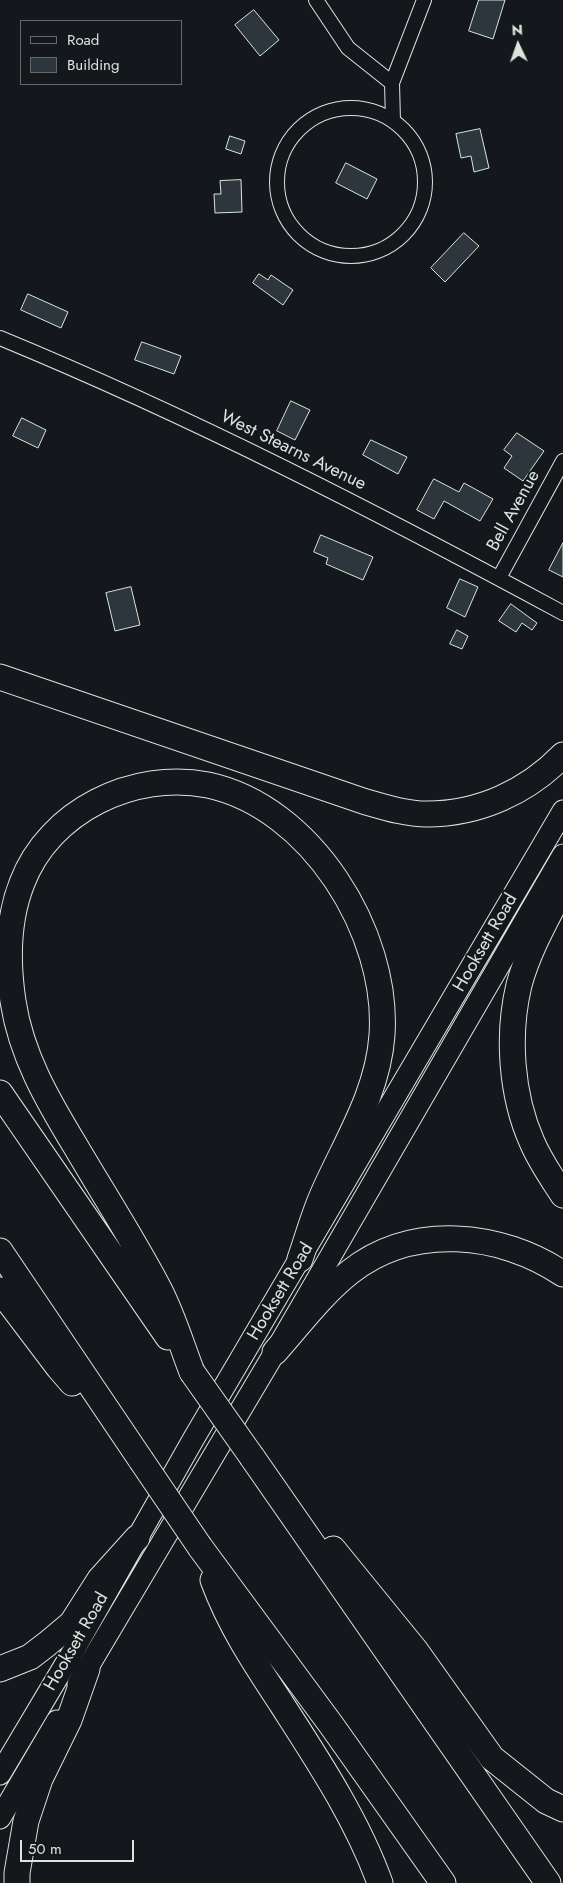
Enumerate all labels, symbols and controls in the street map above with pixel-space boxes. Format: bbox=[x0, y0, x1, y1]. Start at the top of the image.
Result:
legend bbox=[20, 20, 182, 85]
north arrow bbox=[493, 20, 543, 70]
text: N bbox=[511, 20, 523, 40]
text: Road bbox=[67, 29, 99, 51]
text: Building bbox=[67, 54, 119, 76]
street label: West Stearns Avenue bbox=[217, 406, 369, 496]
street label: Bell Avenue bbox=[483, 467, 545, 555]
street label: Hooksett Road bbox=[449, 890, 523, 996]
street label: Hooksett Road bbox=[243, 1239, 319, 1345]
street label: Hooksett Road bbox=[40, 1589, 114, 1695]
scale bar bbox=[22, 1830, 136, 1862]
text: 50 m bbox=[28, 1838, 62, 1860]

